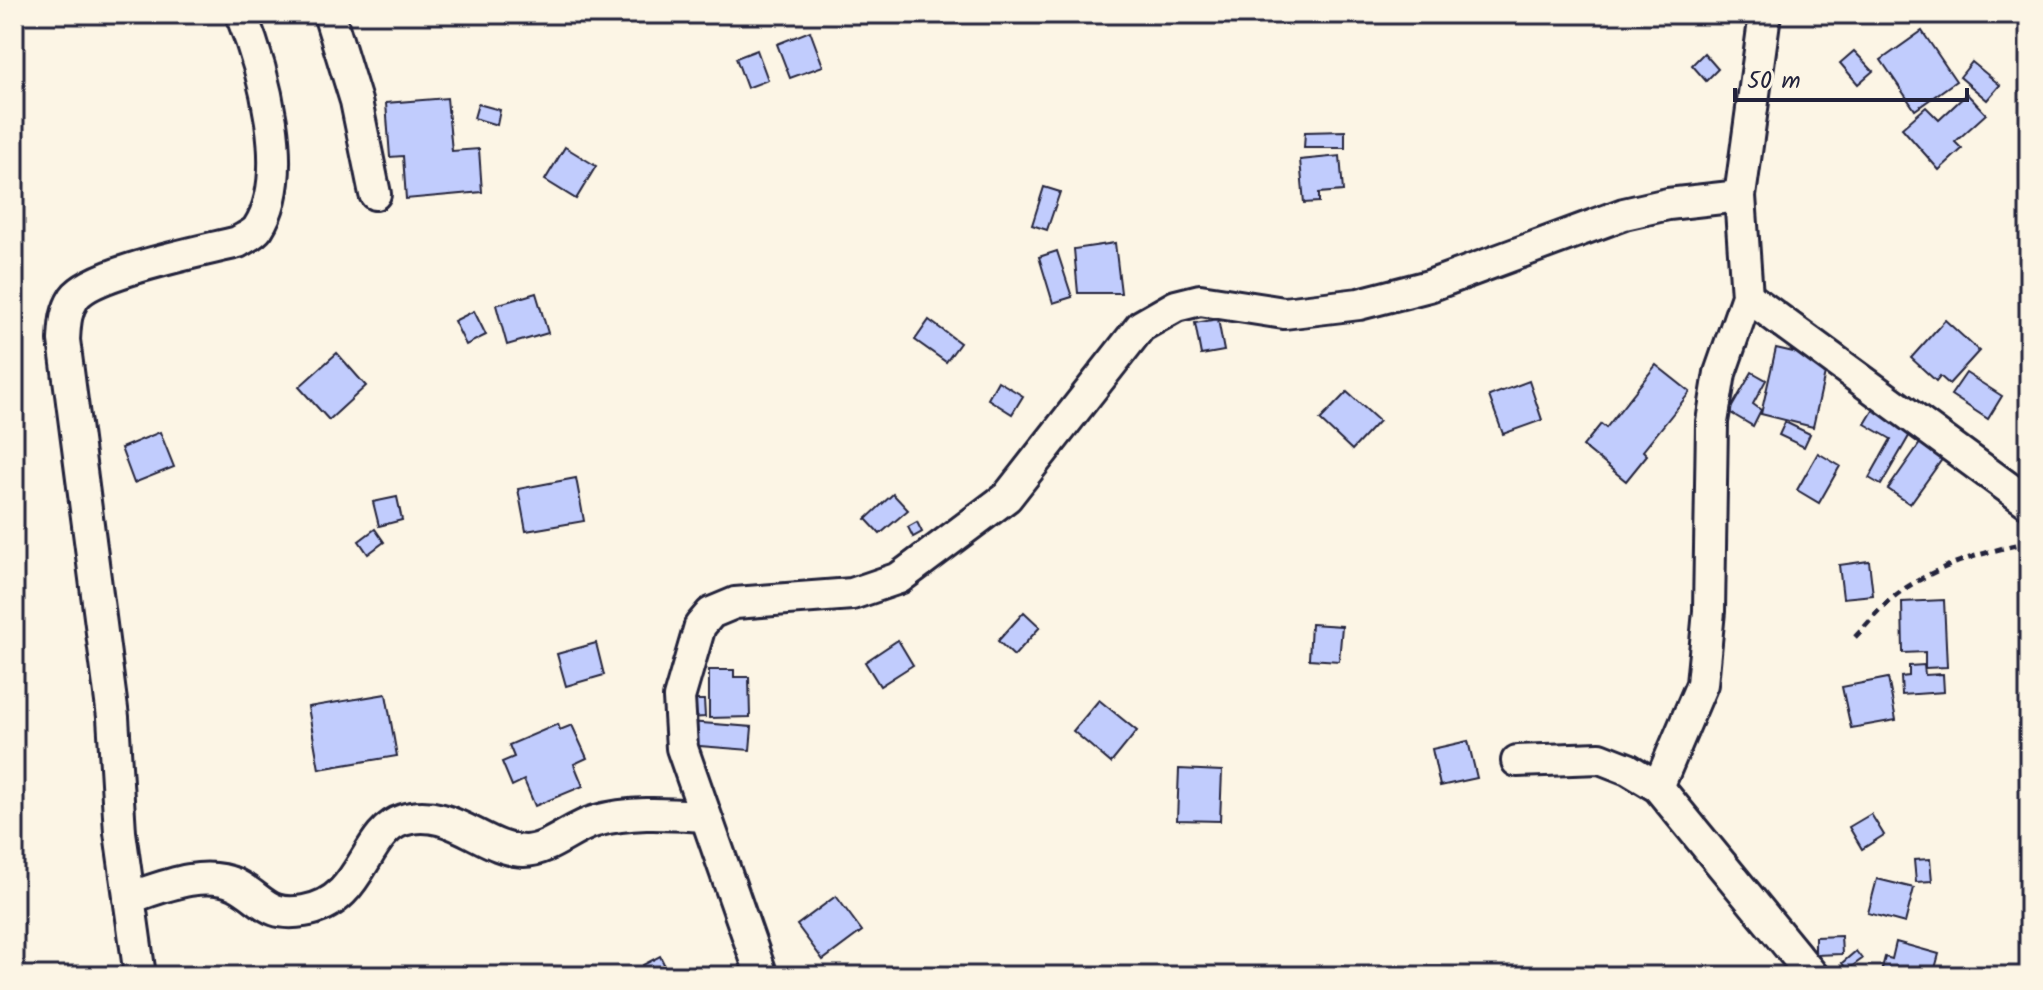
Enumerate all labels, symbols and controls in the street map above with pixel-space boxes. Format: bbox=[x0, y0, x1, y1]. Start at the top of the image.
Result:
scale bar bbox=[1735, 52, 1967, 102]
text: 50 m bbox=[1747, 62, 1801, 101]

